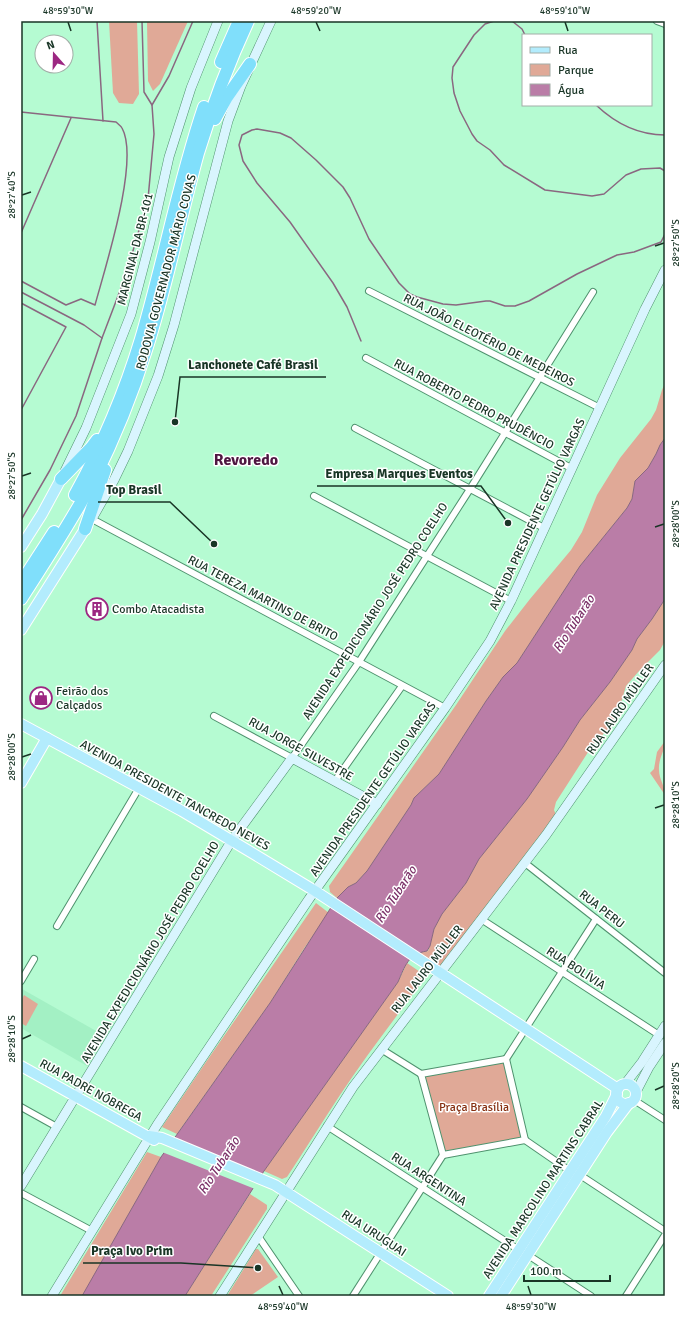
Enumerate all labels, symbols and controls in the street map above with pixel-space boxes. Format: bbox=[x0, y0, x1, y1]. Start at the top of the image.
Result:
text: 48°59'30"W bbox=[43, 5, 94, 17]
text: 48°59'20"W bbox=[291, 5, 342, 17]
text: 48°59'10"W bbox=[540, 5, 591, 17]
north arrow bbox=[34, 34, 74, 74]
legend bbox=[522, 34, 652, 106]
text: N bbox=[45, 38, 57, 52]
text: Rua bbox=[558, 43, 578, 58]
text: Parque bbox=[558, 63, 594, 78]
text: Água bbox=[558, 83, 584, 98]
text: 28°27'40"S bbox=[6, 171, 18, 219]
street label: RODOVIA GOVERNADOR MÁRIO COVAS bbox=[133, 172, 200, 371]
street label: MARGINAL DA BR-101 bbox=[114, 191, 157, 307]
text: 28°27'50"S bbox=[670, 219, 682, 267]
street label: RUA JOÃO ELEOTÉRIO DE MEDEIROS bbox=[401, 291, 577, 390]
callout: Lanchonete Café Brasil bbox=[180, 352, 326, 377]
street label: RUA ROBERTO PEDRO PRUDÊNCIO bbox=[391, 356, 556, 453]
text: Lanchonete Café Brasil bbox=[188, 357, 318, 373]
street label: AVENIDA PRESIDENTE GETÚLIO VARGAS bbox=[486, 416, 589, 612]
district label: Revoredo bbox=[214, 450, 278, 470]
text: 28°27'50"S bbox=[6, 452, 18, 500]
callout: Empresa Marques Eventos bbox=[317, 461, 481, 486]
text: Empresa Marques Eventos bbox=[325, 466, 473, 482]
callout: Top Brasil bbox=[98, 477, 170, 502]
text: Top Brasil bbox=[106, 482, 162, 498]
street label: AVENIDA EXPEDICIONÁRIO JOSÉ PEDRO COELHO bbox=[299, 500, 451, 723]
text: 28°28'00"S bbox=[670, 500, 682, 548]
street label: RUA TEREZA MARTINS DE BRITO bbox=[185, 552, 340, 645]
water label: Rio Tubarão bbox=[549, 591, 599, 655]
building icon: Combo Atacadista bbox=[84, 596, 110, 622]
place label: Combo Atacadista bbox=[112, 602, 204, 617]
street label: RUA LAURO MÜLLER bbox=[583, 661, 657, 758]
place label: Feirão dos Calçados bbox=[56, 684, 108, 713]
shop icon: Feirão dos Calçados bbox=[28, 685, 54, 711]
street label: AVENIDA PRESIDENTE GETÚLIO VARGAS bbox=[307, 699, 440, 880]
street label: RUA JORGE SILVESTRE bbox=[246, 714, 356, 785]
text: 28°28'00"S bbox=[6, 733, 18, 781]
street label: AVENIDA PRESIDENTE TANCREDO NEVES bbox=[77, 737, 272, 854]
text: 28°28'10"S bbox=[670, 781, 682, 829]
street label: AVENIDA EXPEDICIONÁRIO JOSÉ PEDRO COELHO bbox=[78, 839, 223, 1066]
water label: Rio Tubarão bbox=[371, 862, 421, 926]
street label: RUA PERU bbox=[576, 887, 627, 932]
street label: RUA LAURO MÜLLER bbox=[388, 922, 466, 1016]
street label: RUA BOLÍVIA bbox=[543, 944, 609, 993]
text: 28°28'10"S bbox=[6, 1015, 18, 1063]
street label: RUA PADRE NÓBREGA bbox=[37, 1056, 145, 1125]
text: 28°28'20"S bbox=[670, 1062, 682, 1110]
street label: AVENIDA MARCOLINO MARTINS CABRAL bbox=[480, 1097, 607, 1282]
park label: Praça Brasília bbox=[439, 1100, 509, 1115]
water label: Rio Tubarão bbox=[194, 1133, 244, 1197]
street label: RUA ARGENTINA bbox=[388, 1150, 470, 1210]
street label: RUA URUGUAI bbox=[339, 1207, 409, 1260]
callout: Praça Ivo Prim bbox=[83, 1238, 181, 1263]
text: Praça Ivo Prim bbox=[91, 1243, 173, 1259]
scale bar bbox=[524, 1257, 610, 1283]
text: 100 m bbox=[530, 1264, 562, 1279]
text: 48°59'40"W bbox=[258, 1301, 309, 1313]
text: 48°59'30"W bbox=[506, 1301, 557, 1313]

